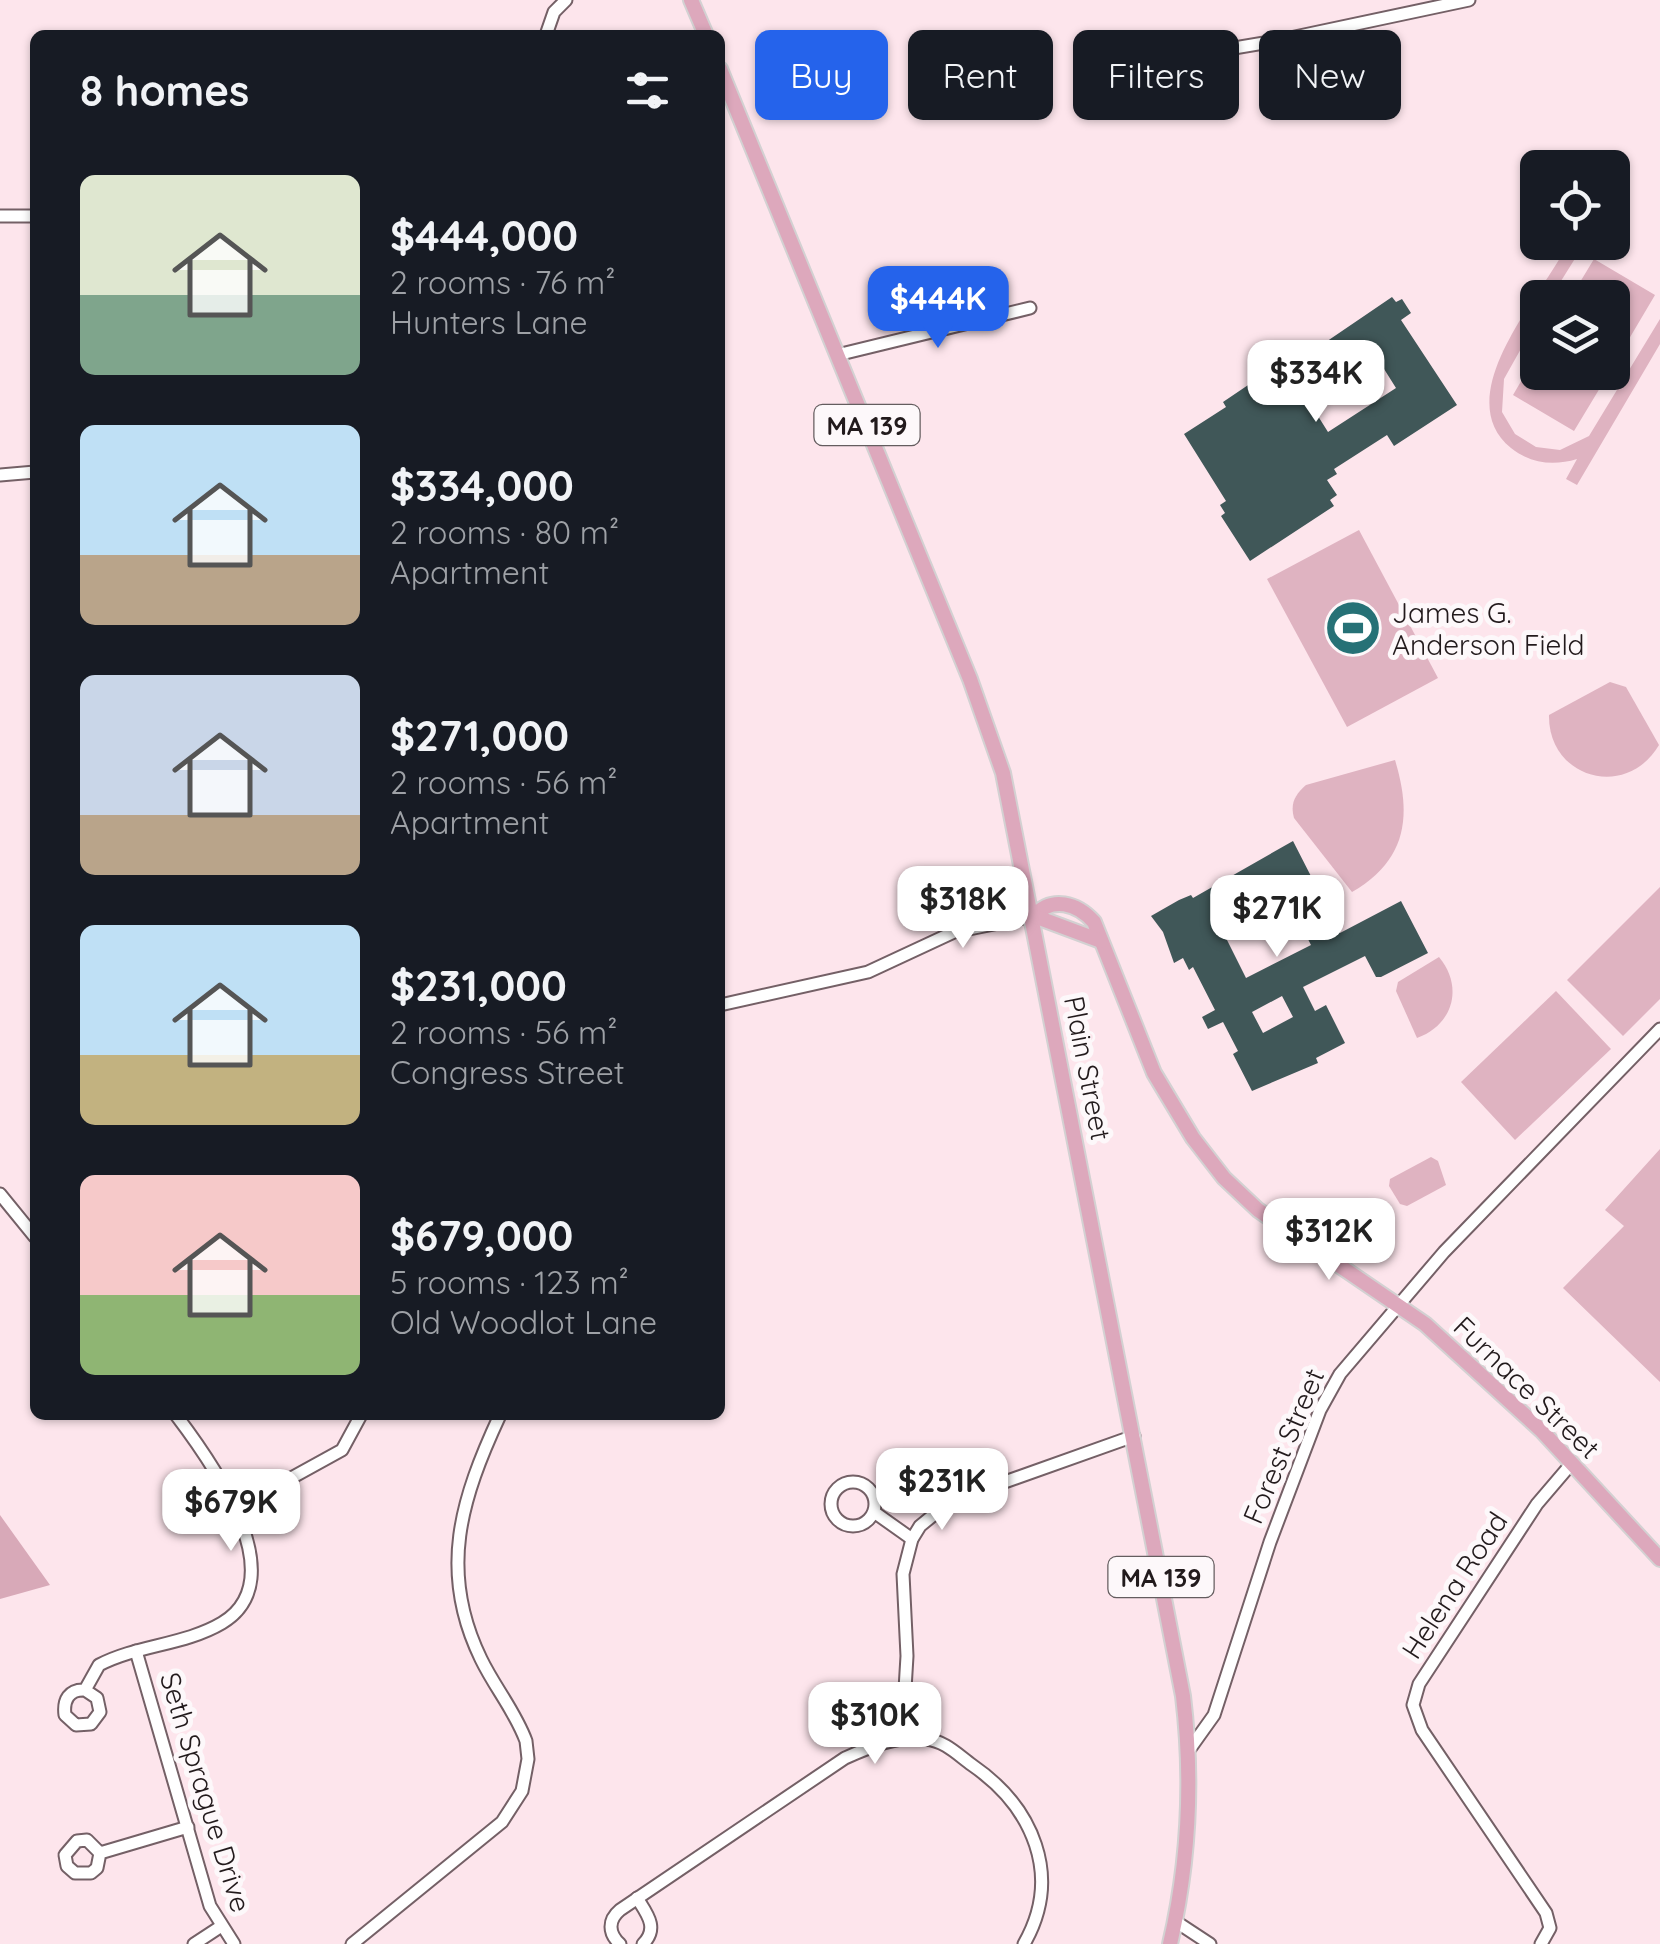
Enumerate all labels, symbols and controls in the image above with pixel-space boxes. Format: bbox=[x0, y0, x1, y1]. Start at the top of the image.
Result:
chip: Buy bbox=[755, 30, 888, 120]
chip: Rent bbox=[908, 30, 1053, 120]
chip: Filters bbox=[1073, 30, 1239, 120]
chip: New bbox=[1259, 30, 1401, 120]
icon: filters bbox=[620, 63, 675, 118]
text: 8 homes bbox=[80, 64, 249, 117]
map controls bbox=[1520, 150, 1630, 390]
button: locate bbox=[1520, 150, 1630, 260]
text: $444,000 bbox=[390, 209, 578, 262]
icon: home bbox=[160, 215, 280, 335]
text: 2 rooms · 76 m² bbox=[390, 262, 615, 302]
pin: $444K bbox=[868, 266, 1008, 351]
text: $444K bbox=[890, 278, 986, 318]
button: layers bbox=[1520, 280, 1630, 390]
text: Hunters Lane bbox=[390, 302, 588, 342]
pin: $334K bbox=[1246, 340, 1386, 425]
text: $334K bbox=[1269, 352, 1363, 392]
road number: MA 139 bbox=[814, 405, 920, 445]
text: $334,000 bbox=[390, 459, 574, 512]
icon: home bbox=[160, 465, 280, 585]
text: 2 rooms · 80 m² bbox=[390, 512, 619, 552]
text: Apartment bbox=[390, 552, 549, 592]
place label: James G. Anderson Field bbox=[1392, 595, 1585, 662]
sports icon: James G. Anderson Field bbox=[1323, 598, 1383, 658]
text: $271,000 bbox=[390, 709, 569, 762]
icon: home bbox=[160, 715, 280, 835]
text: 2 rooms · 56 m² bbox=[390, 762, 617, 802]
text: Apartment bbox=[390, 802, 549, 842]
pin: $318K bbox=[893, 866, 1033, 951]
pin: $271K bbox=[1207, 875, 1347, 960]
text: $318K bbox=[919, 878, 1007, 918]
text: $271K bbox=[1232, 887, 1322, 927]
text: $231,000 bbox=[390, 959, 567, 1012]
icon: home bbox=[160, 965, 280, 1085]
street label: Plain Street bbox=[1057, 993, 1119, 1143]
text: 2 rooms · 56 m² bbox=[390, 1012, 617, 1052]
text: Congress Street bbox=[390, 1052, 625, 1092]
pin: $312K bbox=[1259, 1198, 1399, 1283]
text: $679,000 bbox=[390, 1209, 573, 1262]
text: $312K bbox=[1285, 1210, 1373, 1250]
icon: home bbox=[160, 1215, 280, 1335]
text: 5 rooms · 123 m² bbox=[390, 1262, 629, 1302]
text: Old Woodlot Lane bbox=[390, 1302, 657, 1342]
street label: Furnace Street bbox=[1447, 1308, 1607, 1466]
street label: Forest Street bbox=[1235, 1363, 1331, 1529]
pin: $231K bbox=[872, 1448, 1012, 1533]
text: $231K bbox=[898, 1460, 986, 1500]
pin: $679K bbox=[161, 1469, 301, 1554]
text: $679K bbox=[184, 1481, 278, 1521]
street label: Helena Road bbox=[1394, 1505, 1514, 1665]
road number: MA 139 bbox=[1108, 1557, 1214, 1597]
street label: Seth Sprague Drive bbox=[153, 1668, 259, 1916]
pin: $310K bbox=[805, 1682, 945, 1767]
text: $310K bbox=[830, 1694, 920, 1734]

